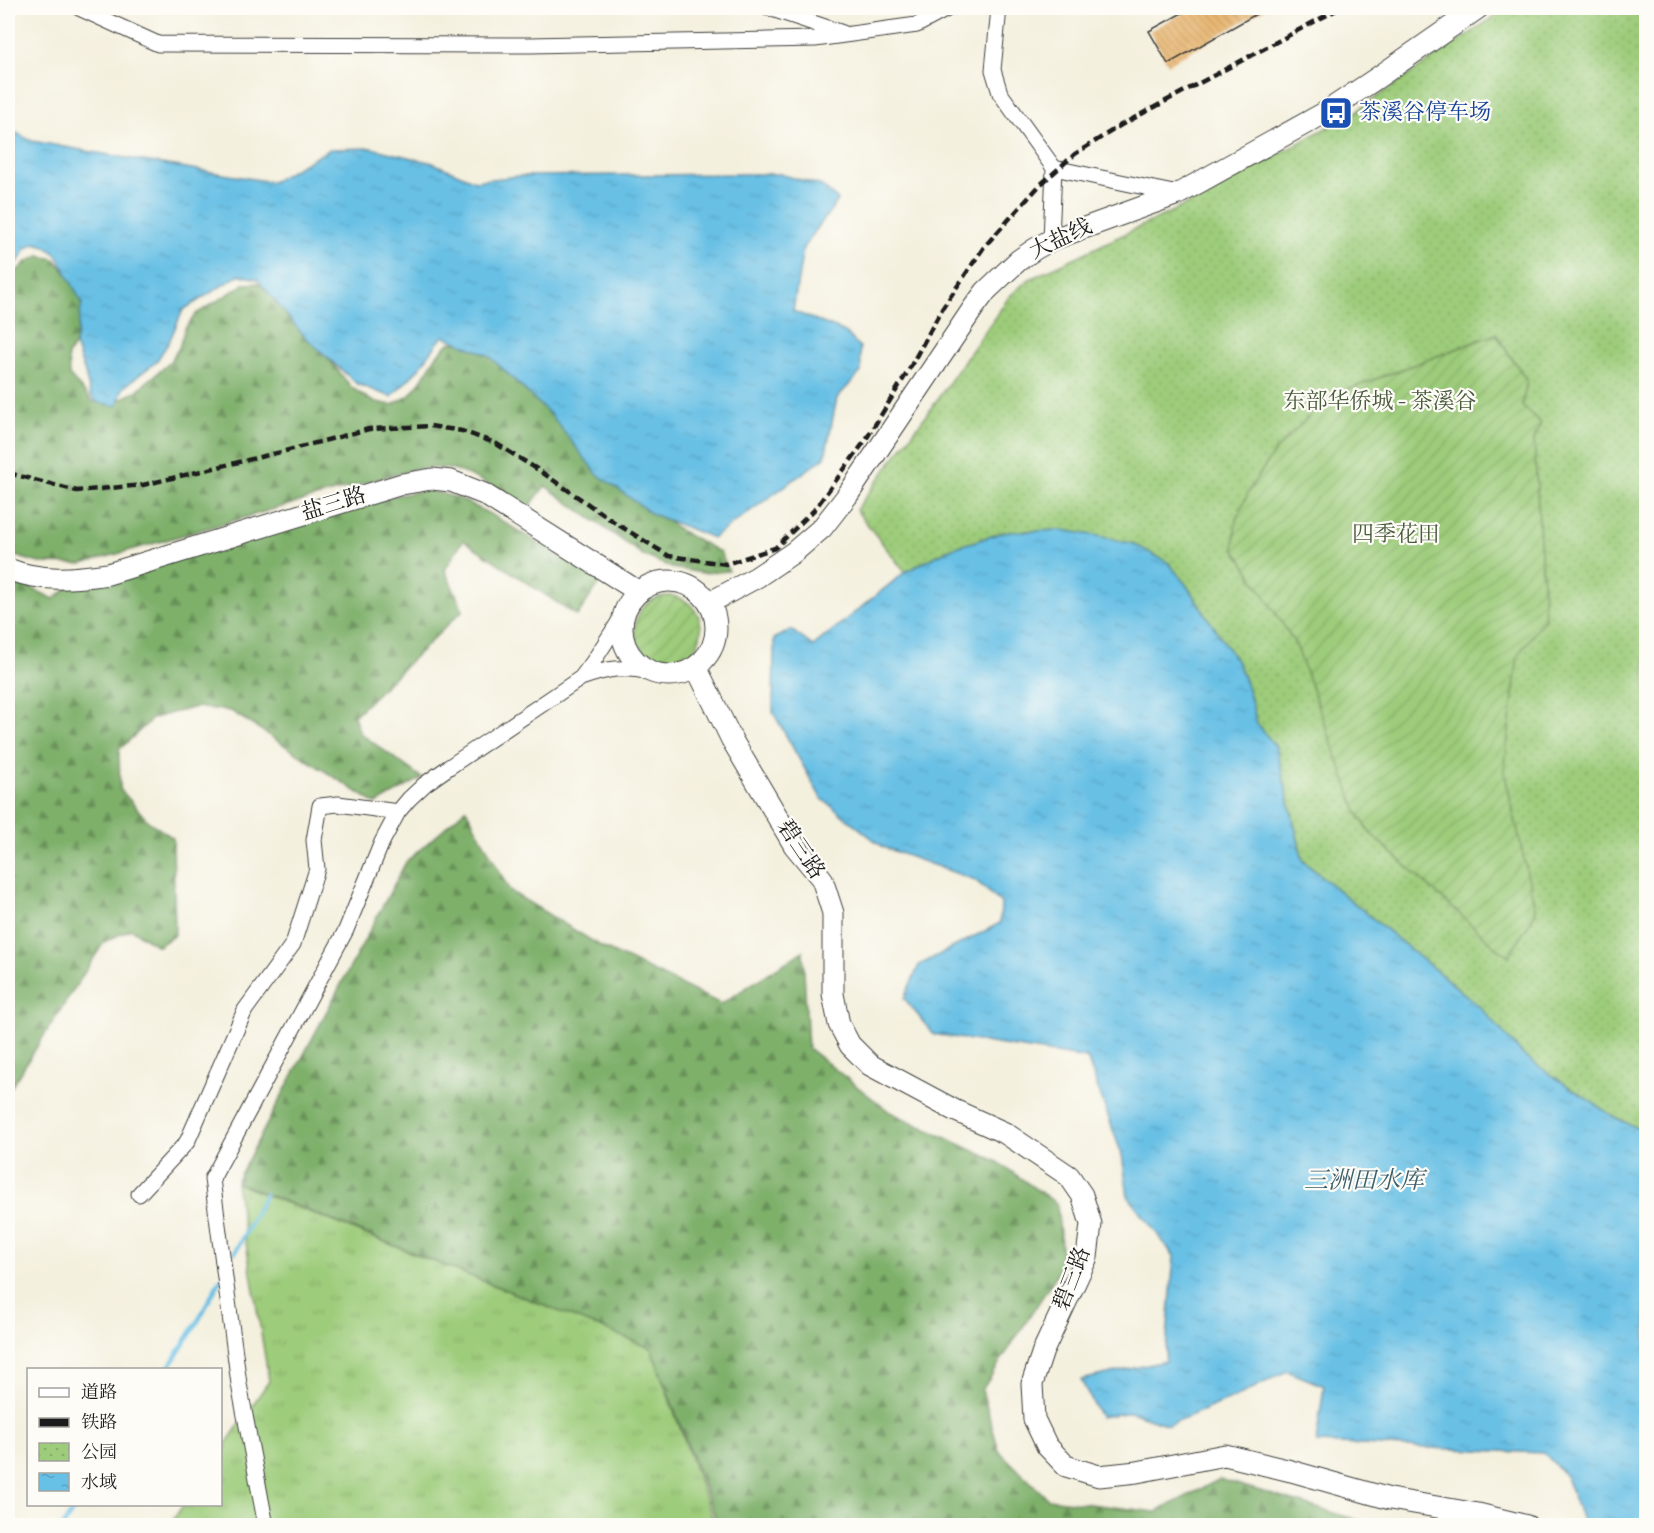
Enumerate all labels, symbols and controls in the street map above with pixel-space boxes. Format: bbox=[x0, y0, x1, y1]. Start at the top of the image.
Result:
bus stop icon: 茶溪谷停车场 bbox=[1318, 95, 1354, 131]
place label: 茶溪谷停车场 bbox=[1359, 98, 1491, 129]
street label: 大盐线 bbox=[1025, 212, 1097, 268]
park label: 东部华侨城 - 茶溪谷 bbox=[1283, 387, 1477, 418]
street label: 盐三路 bbox=[298, 481, 370, 529]
park label: 四季花田 bbox=[1352, 520, 1440, 551]
street label: 碧三路 bbox=[769, 814, 831, 886]
water label: 三洲田水库 bbox=[1304, 1165, 1428, 1199]
street label: 碧三路 bbox=[1047, 1243, 1099, 1315]
legend bbox=[27, 1368, 222, 1506]
text: 道路 bbox=[81, 1381, 117, 1406]
text: 铁路 bbox=[81, 1411, 117, 1436]
text: 公园 bbox=[81, 1441, 117, 1466]
text: 水域 bbox=[81, 1471, 117, 1496]

